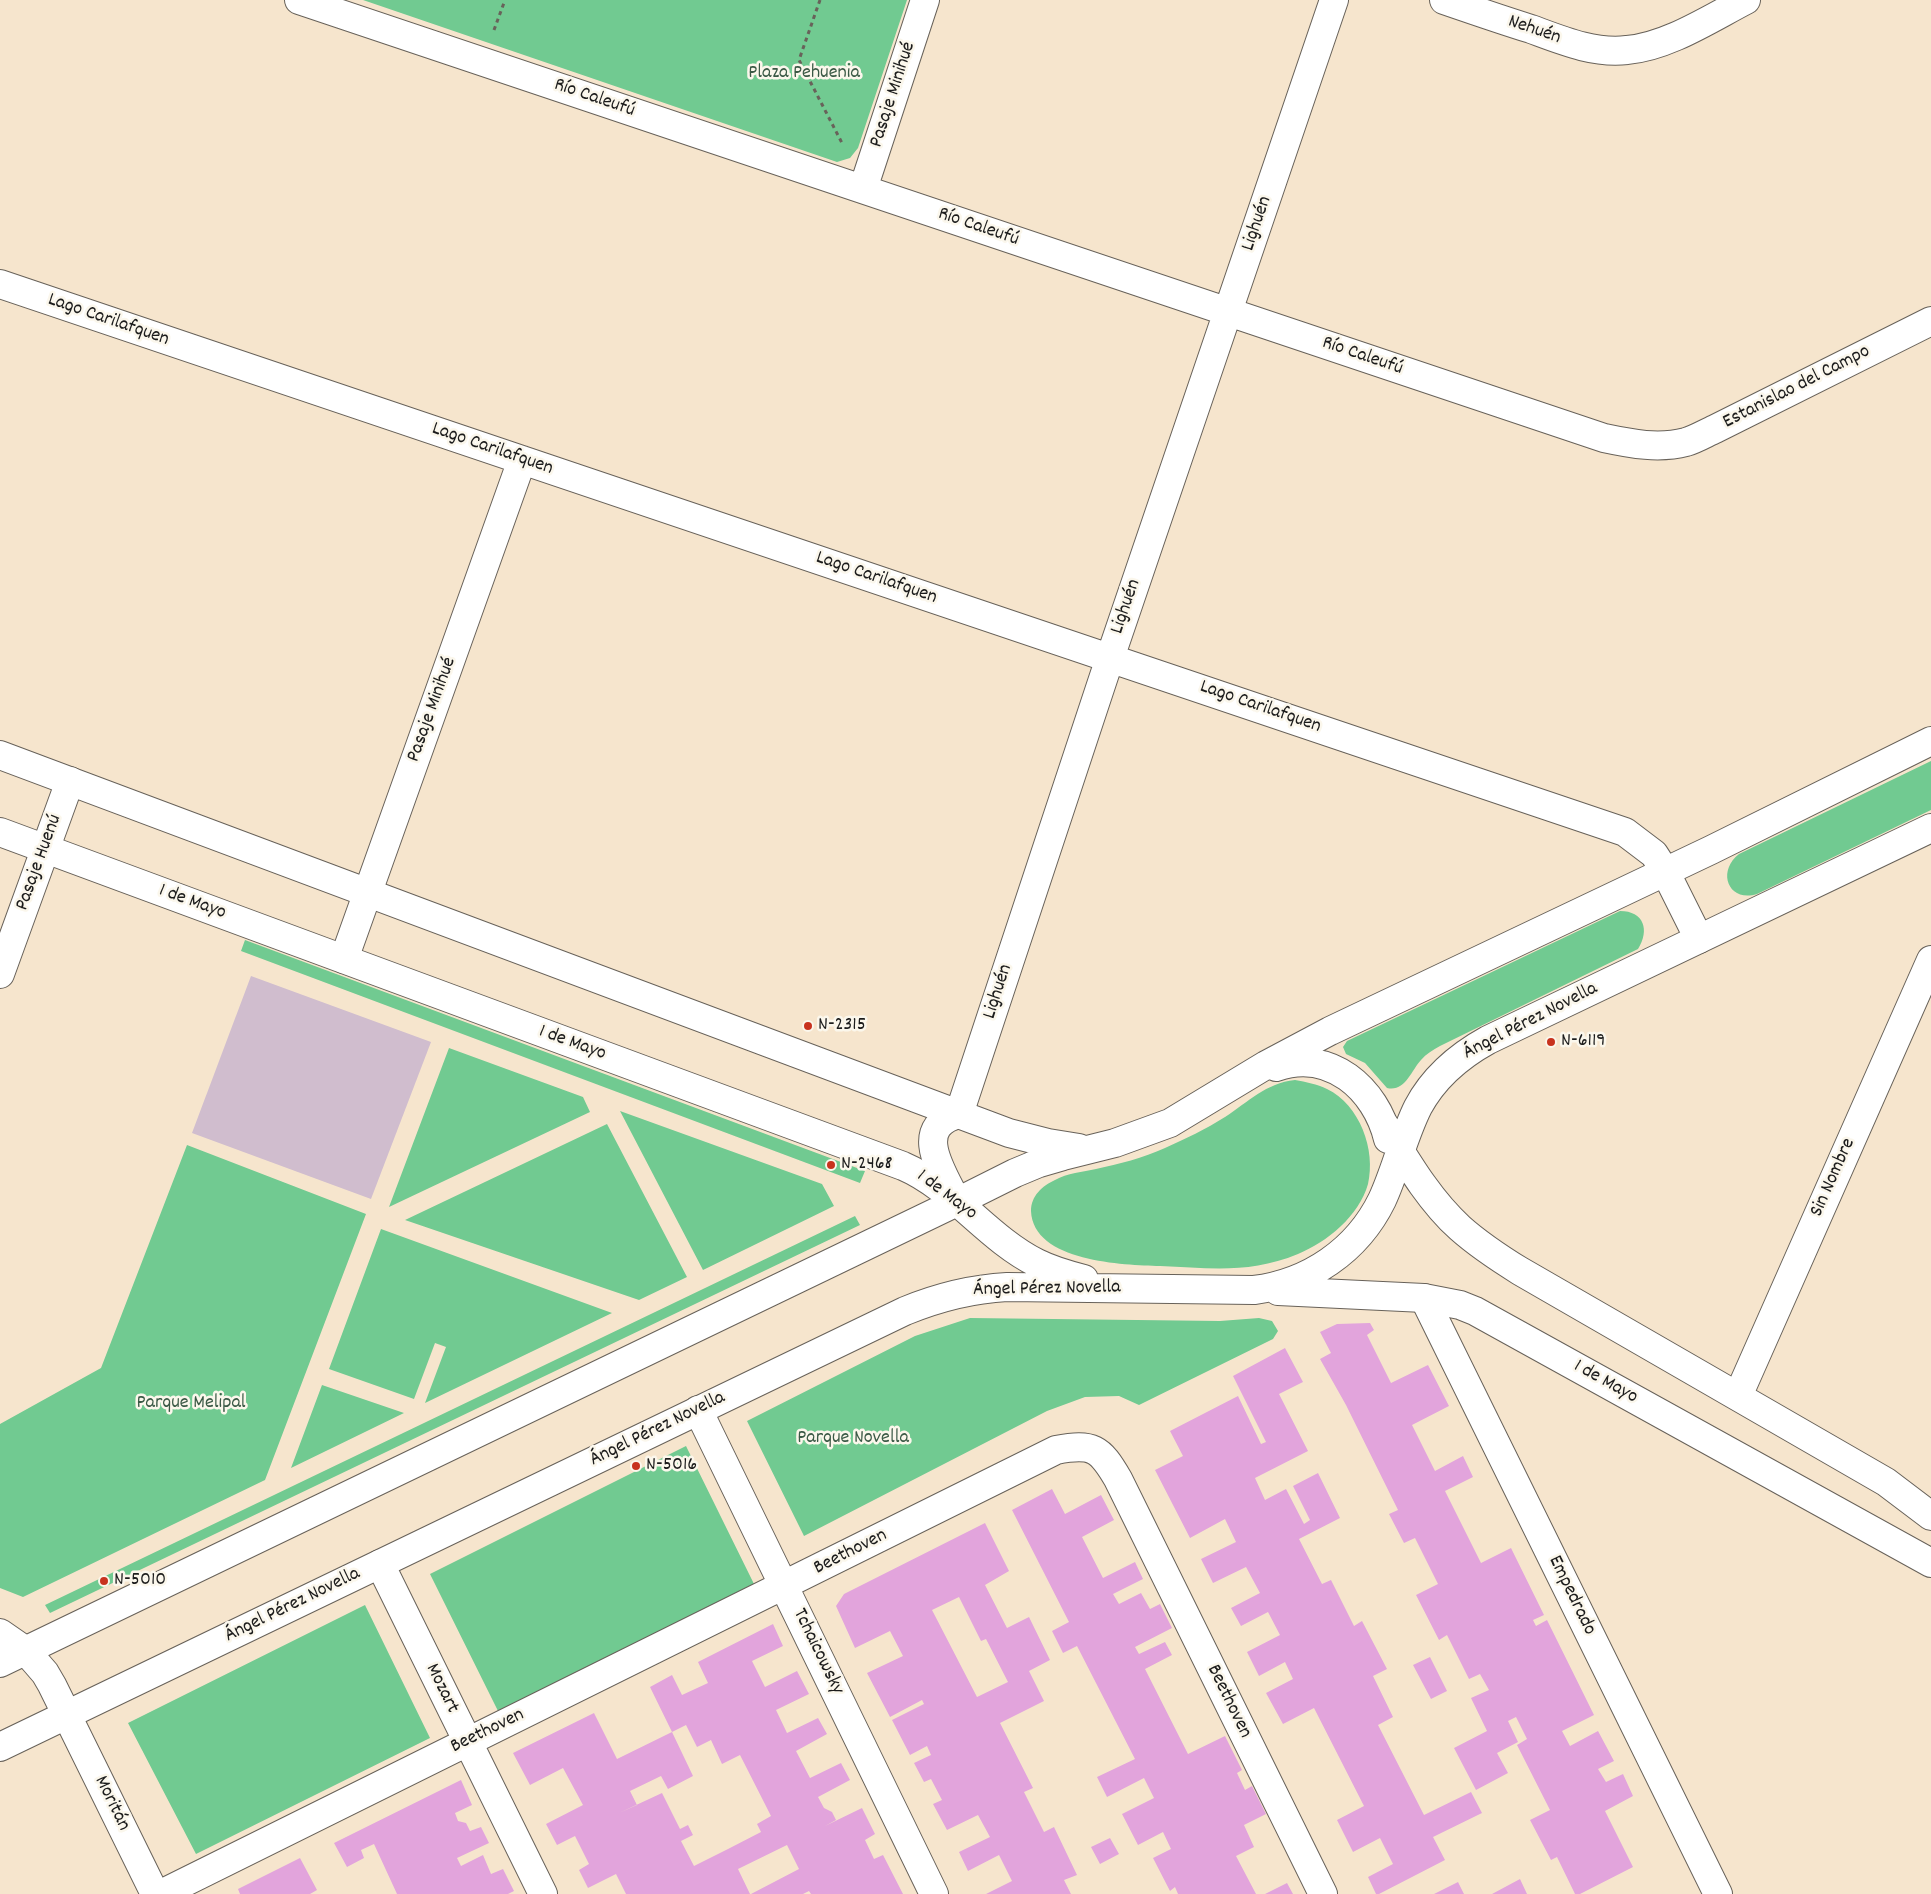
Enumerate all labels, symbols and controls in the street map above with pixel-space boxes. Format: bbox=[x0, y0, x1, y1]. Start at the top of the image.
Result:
street label: Nehuén bbox=[1504, 11, 1564, 51]
street label: Pasaje Minihué bbox=[866, 39, 922, 151]
park label: Plaza Pehuenia bbox=[748, 62, 860, 86]
street label: Río Caleufú bbox=[550, 74, 638, 124]
street label: Lighuén bbox=[1237, 194, 1279, 254]
street label: Río Caleufú bbox=[934, 203, 1022, 253]
street label: Lago Carilafquen bbox=[44, 289, 172, 353]
street label: Río Caleufú bbox=[1318, 332, 1406, 382]
street label: Estanislao del Campo bbox=[1719, 341, 1875, 435]
street label: Lago Carilafquen bbox=[428, 418, 556, 482]
street label: Lago Carilafquen bbox=[812, 547, 940, 611]
street label: Lighuén bbox=[1106, 577, 1148, 637]
street label: Pasaje Minihué bbox=[403, 654, 463, 766]
street label: Lago Carilafquen bbox=[1196, 676, 1324, 740]
street label: Pasaje Huenú bbox=[12, 812, 68, 914]
street label: 1 de Mayo bbox=[155, 880, 229, 926]
street label: Lighuén bbox=[979, 962, 1019, 1022]
street label: Ángel Pérez Novella bbox=[1460, 978, 1602, 1066]
place label: N-2315 bbox=[818, 1014, 866, 1038]
marker: N-2315 bbox=[802, 1020, 814, 1032]
street label: 1 de Mayo bbox=[535, 1021, 609, 1067]
place label: N-6119 bbox=[1561, 1030, 1605, 1054]
marker: N-6119 bbox=[1545, 1036, 1557, 1048]
street label: Sin Nombre bbox=[1806, 1135, 1862, 1221]
place label: N-2468 bbox=[841, 1153, 893, 1177]
marker: N-2468 bbox=[825, 1159, 837, 1171]
street label: 1 de Mayo bbox=[911, 1165, 981, 1227]
street label: Ángel Pérez Novella bbox=[973, 1277, 1121, 1303]
street label: 1 de Mayo bbox=[1569, 1356, 1641, 1410]
street label: Ángel Pérez Novella bbox=[586, 1387, 730, 1473]
park label: Parque Melipal bbox=[136, 1392, 246, 1416]
park label: Parque Novella bbox=[797, 1427, 909, 1451]
place label: N-5016 bbox=[646, 1454, 697, 1478]
marker: N-5016 bbox=[630, 1460, 642, 1472]
street label: Beethoven bbox=[810, 1524, 892, 1582]
street label: Empedrado bbox=[1542, 1552, 1600, 1640]
street label: Ángel Pérez Novella bbox=[221, 1563, 365, 1649]
place label: N-5010 bbox=[114, 1569, 166, 1593]
marker: N-5010 bbox=[98, 1575, 110, 1587]
street label: Tchaicowsky bbox=[786, 1605, 848, 1699]
street label: Mozart bbox=[419, 1660, 463, 1718]
street label: Beethoven bbox=[1200, 1661, 1256, 1743]
street label: Beethoven bbox=[447, 1704, 529, 1760]
street label: Moritán bbox=[87, 1773, 135, 1835]

